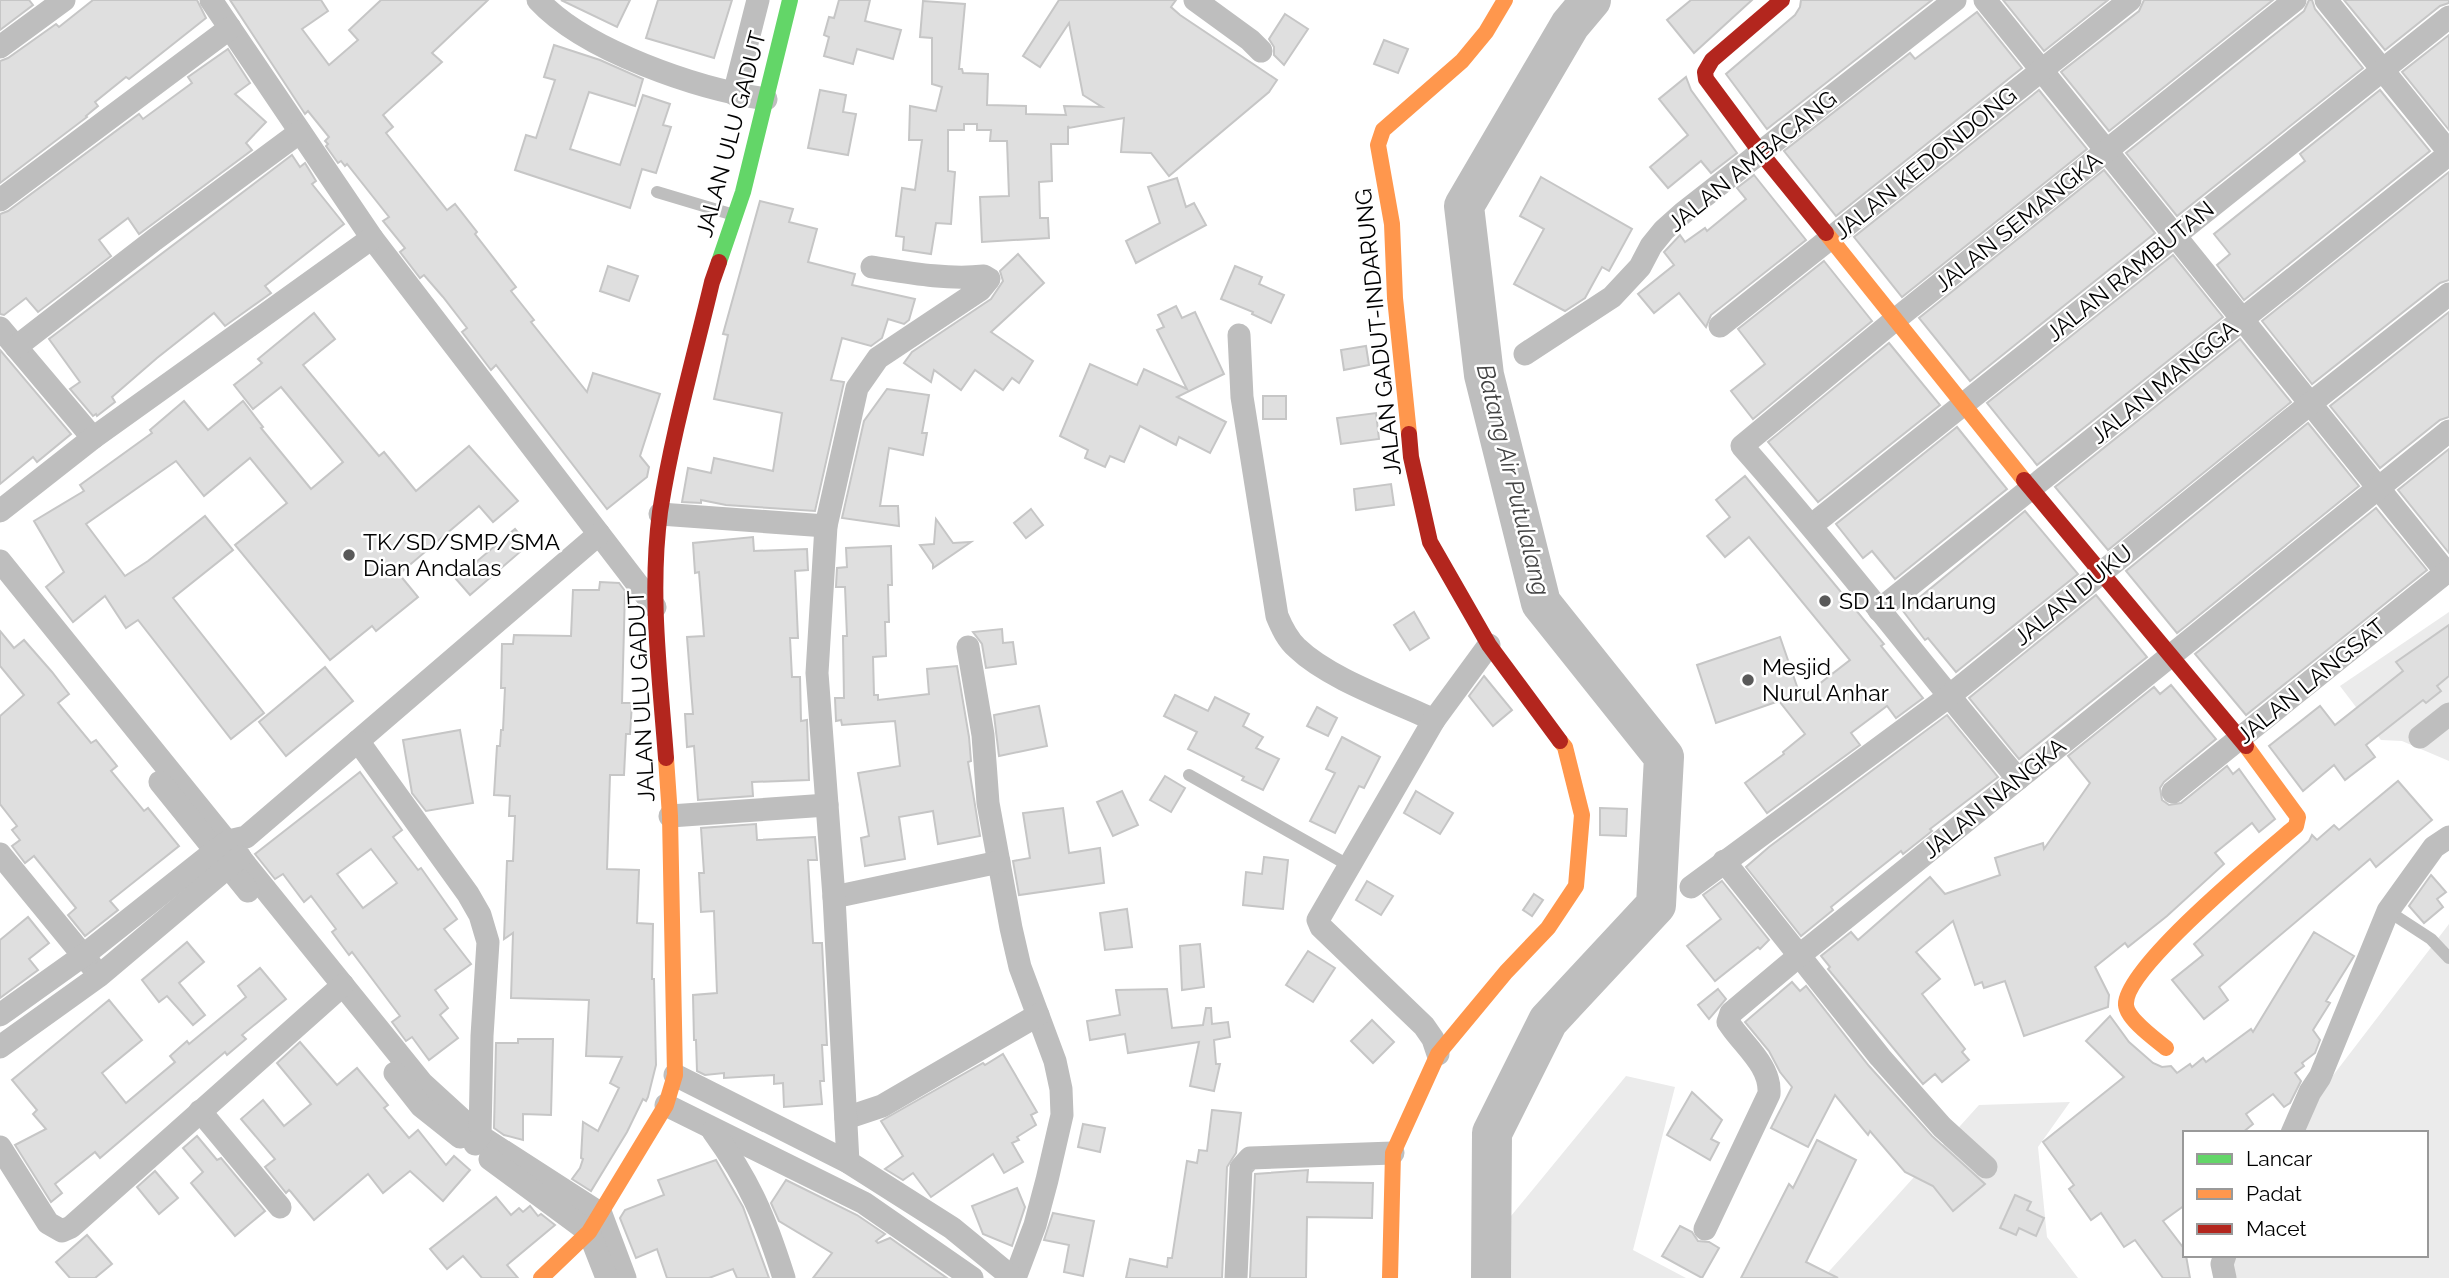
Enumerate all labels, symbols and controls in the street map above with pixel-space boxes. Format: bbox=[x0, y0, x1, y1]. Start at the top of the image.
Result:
street label: JALAN ULU GADUT bbox=[690, 28, 771, 240]
street label: JALAN KEDONDONG bbox=[1828, 81, 2021, 245]
street label: JALAN AMBACANG bbox=[1662, 84, 1841, 237]
street label: JALAN SEMANGKA bbox=[1929, 146, 2107, 297]
street label: JALAN GADUT-INDARUNG bbox=[1349, 187, 1406, 477]
street label: JALAN RAMBUTAN bbox=[2040, 195, 2219, 347]
street label: JALAN MANGGA bbox=[2085, 314, 2243, 449]
water label: Batang Air Putulalang bbox=[1471, 361, 1556, 598]
place label: TK/SD/SMP/SMA Dian Andalas bbox=[363, 528, 561, 581]
street label: JALAN DUKU bbox=[2008, 539, 2137, 651]
marker: TK/SD/SMP/SMA Dian Andalas bbox=[341, 547, 357, 563]
place label: SD 11 Indarung bbox=[1839, 587, 1996, 614]
street label: JALAN ULU GADUT bbox=[621, 589, 660, 803]
marker: SD 11 Indarung bbox=[1817, 593, 1833, 609]
street label: JALAN LANGSAT bbox=[2231, 612, 2391, 749]
place label: Mesjid Nurul Anhar bbox=[1762, 653, 1889, 706]
marker: Mesjid Nurul Anhar bbox=[1740, 672, 1756, 688]
street label: JALAN NANGKA bbox=[1917, 731, 2071, 864]
legend bbox=[2183, 1131, 2428, 1257]
text: Lancar bbox=[2246, 1146, 2313, 1171]
text: Padat bbox=[2246, 1181, 2302, 1206]
text: Macet bbox=[2246, 1216, 2306, 1241]

